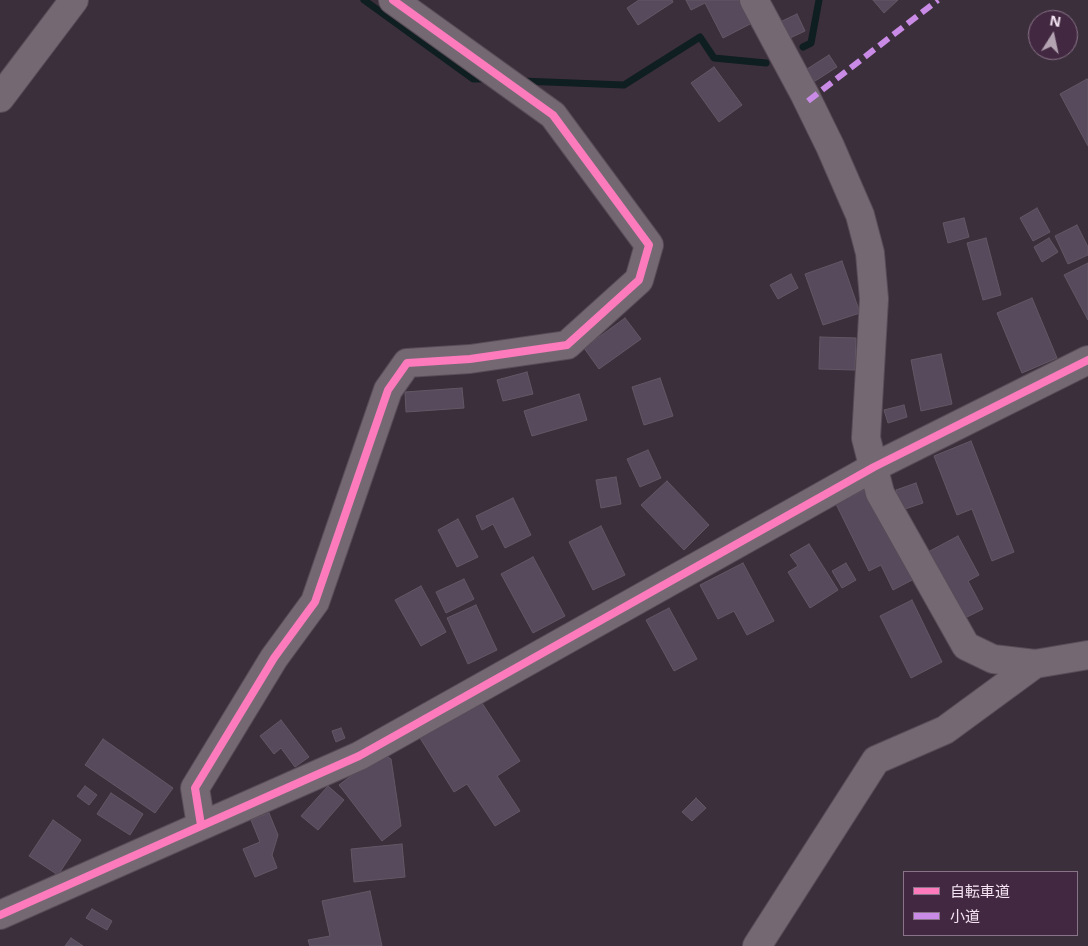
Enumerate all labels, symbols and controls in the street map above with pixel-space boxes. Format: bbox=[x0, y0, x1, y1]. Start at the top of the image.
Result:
north arrow bbox=[1028, 10, 1078, 60]
text: N bbox=[1048, 10, 1063, 31]
legend bbox=[903, 871, 1078, 936]
text: 自転車道 bbox=[950, 881, 1010, 901]
text: 小道 bbox=[950, 906, 980, 926]

